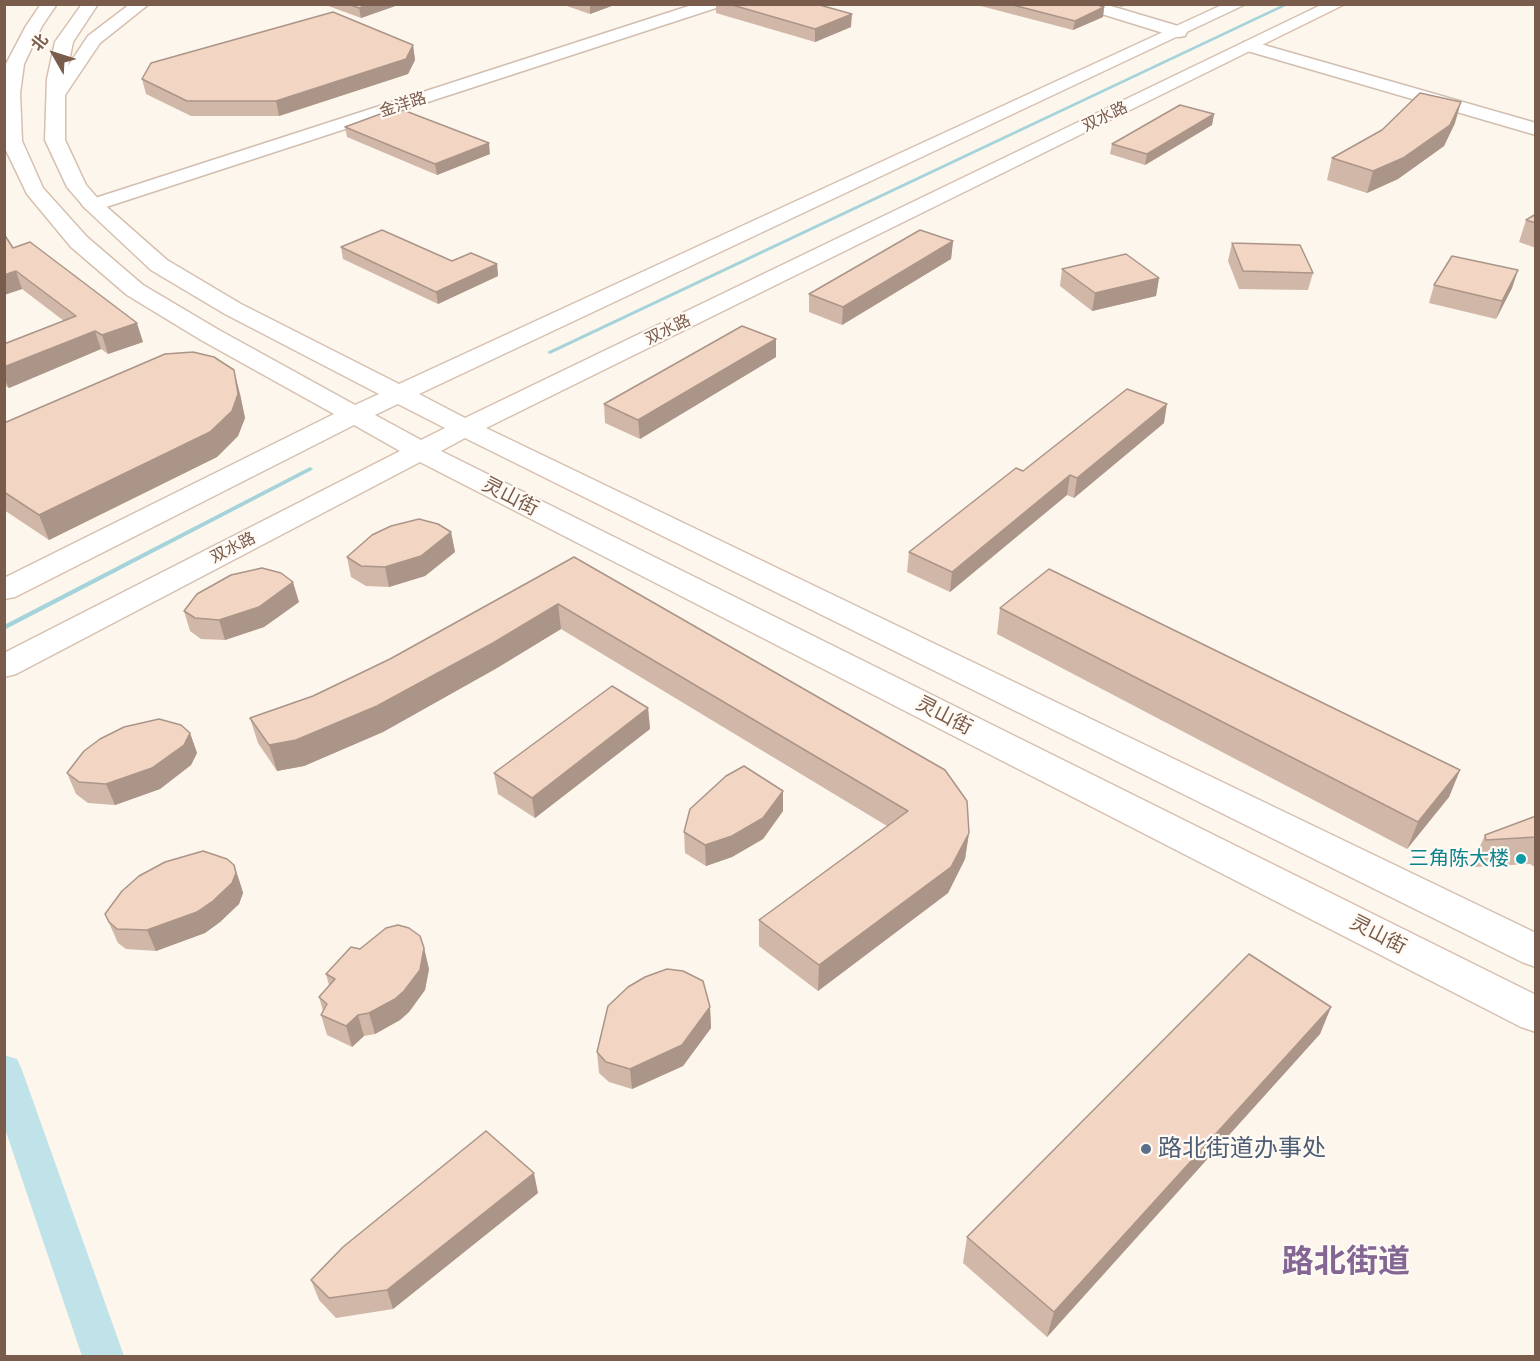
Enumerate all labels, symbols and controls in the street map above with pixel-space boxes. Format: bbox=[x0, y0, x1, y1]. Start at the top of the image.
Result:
north arrow bbox=[24, 24, 84, 84]
text: 北 bbox=[27, 30, 52, 55]
street label: 金洋路 bbox=[377, 88, 429, 122]
street label: 双水路 bbox=[1079, 98, 1131, 136]
street label: 双水路 bbox=[642, 311, 694, 349]
street label: 灵山街 bbox=[478, 473, 542, 521]
street label: 双水路 bbox=[207, 529, 259, 567]
street label: 灵山街 bbox=[912, 692, 976, 740]
place label: 三角陈大楼 bbox=[1409, 847, 1509, 871]
marker: 三角陈大楼 bbox=[1514, 852, 1528, 866]
street label: 灵山街 bbox=[1346, 911, 1410, 959]
place label: 路北街道办事处 bbox=[1158, 1135, 1326, 1163]
marker: 路北街道办事处 bbox=[1139, 1142, 1153, 1156]
district label: 路北街道 bbox=[1282, 1244, 1410, 1282]

